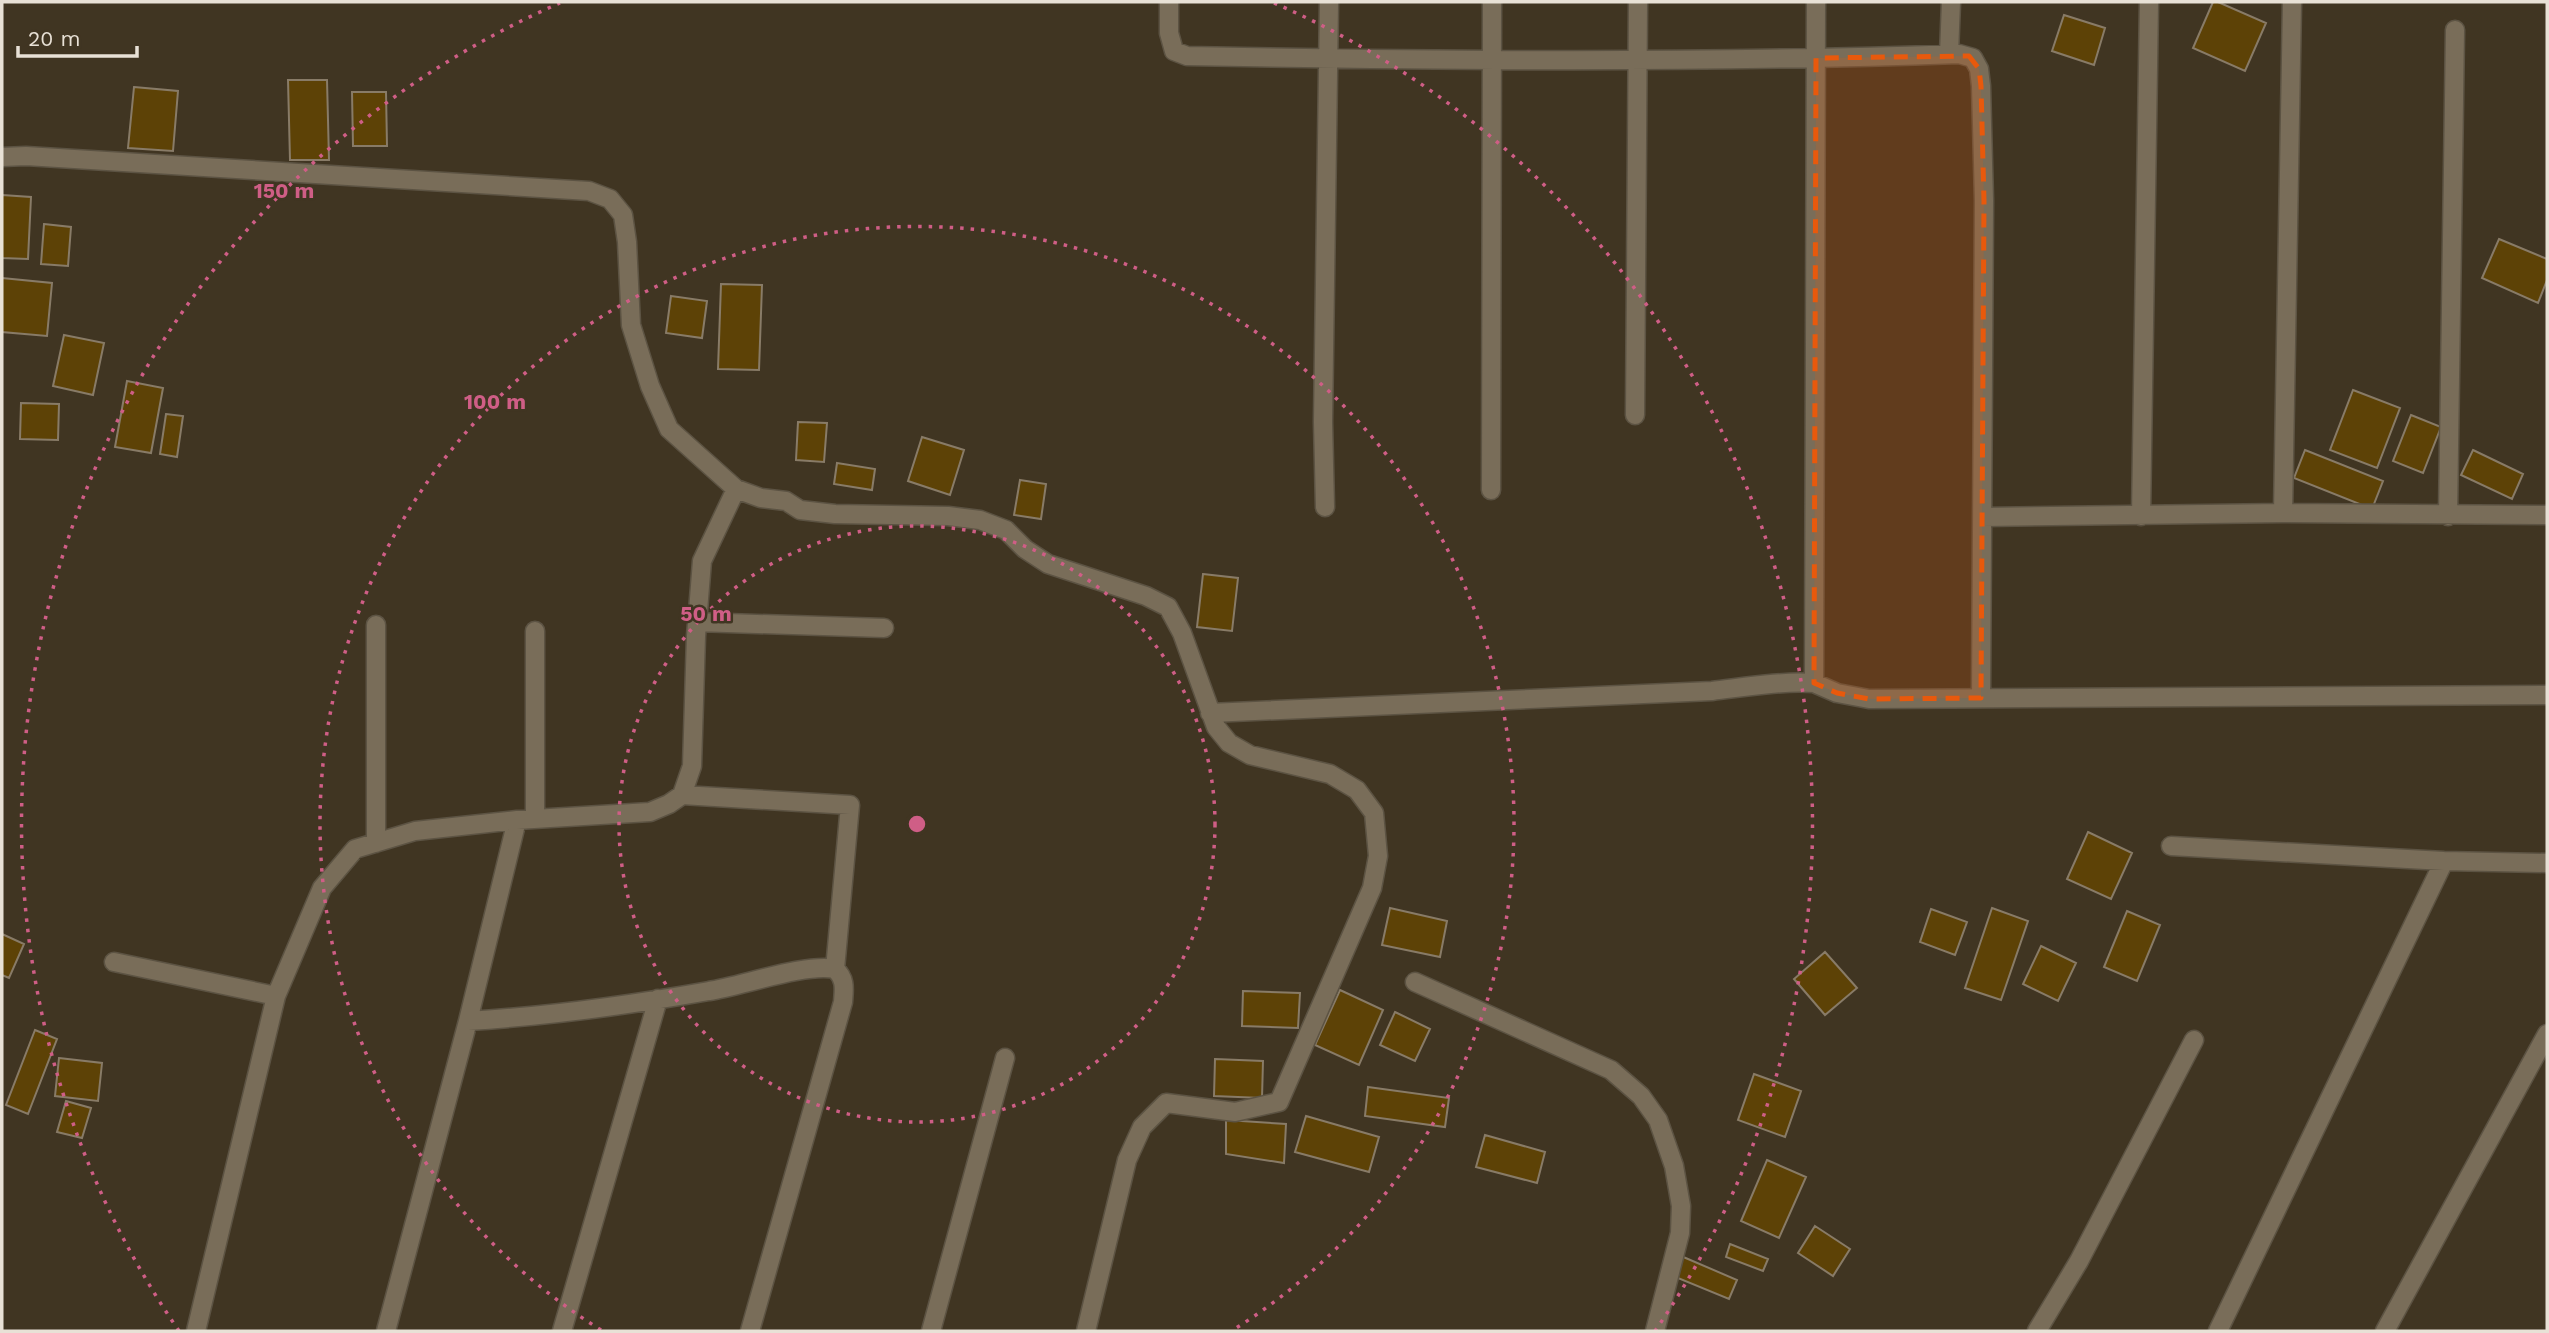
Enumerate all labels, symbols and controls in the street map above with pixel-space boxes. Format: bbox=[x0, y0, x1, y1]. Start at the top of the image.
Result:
scale bar bbox=[18, 14, 136, 58]
text: 20 m bbox=[28, 26, 80, 51]
text: 150 m bbox=[254, 178, 314, 203]
text: 100 m bbox=[464, 389, 526, 414]
text: 50 m bbox=[680, 601, 732, 626]
centre of rings bbox=[905, 812, 929, 836]

